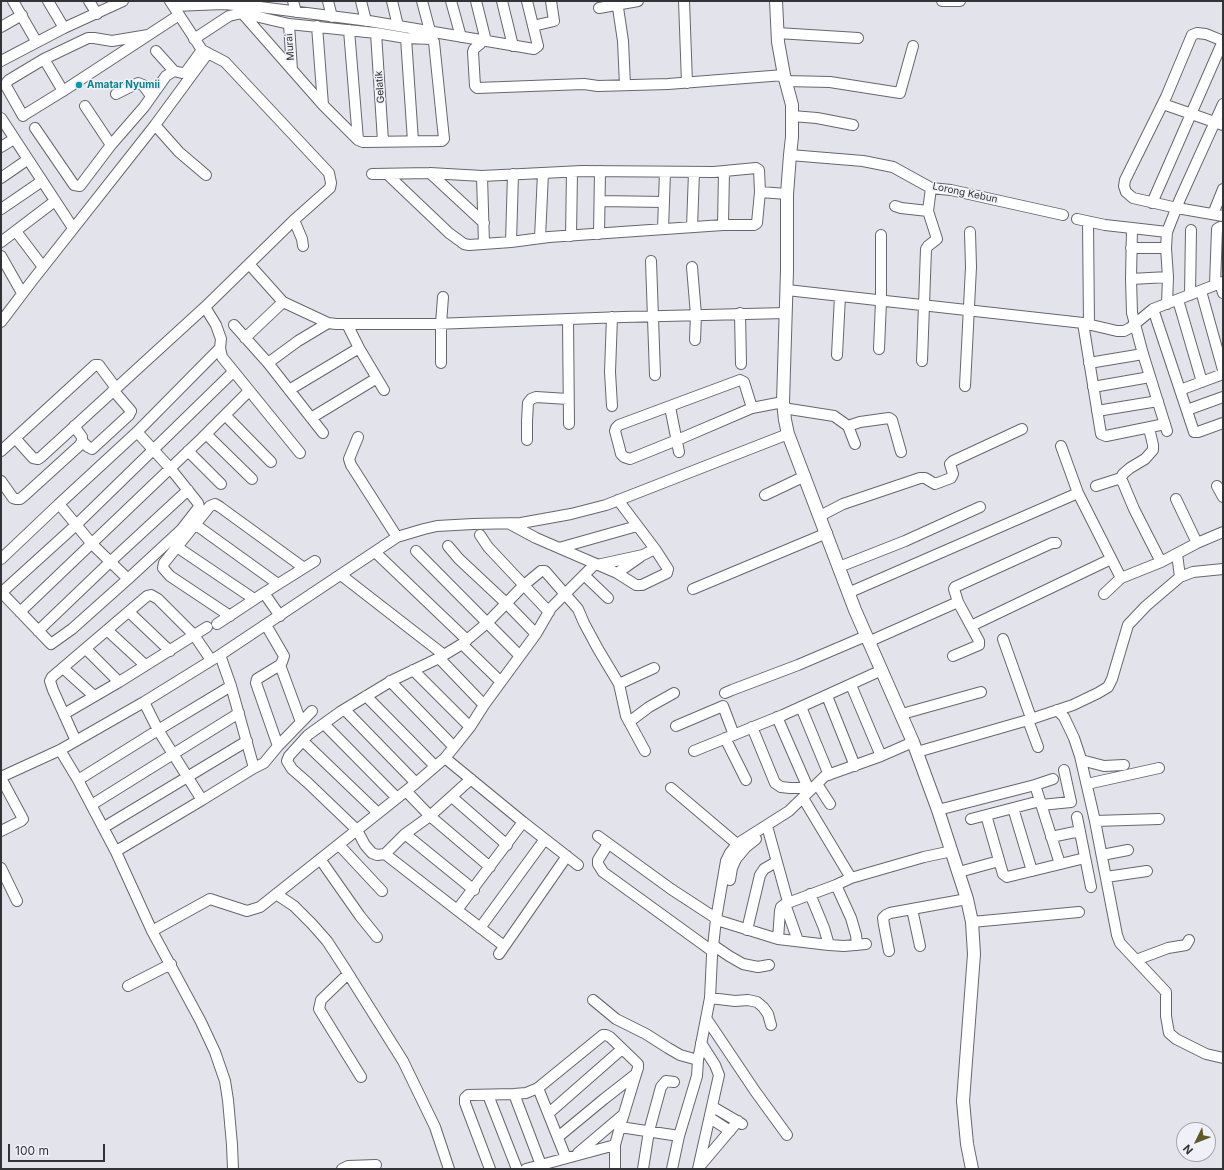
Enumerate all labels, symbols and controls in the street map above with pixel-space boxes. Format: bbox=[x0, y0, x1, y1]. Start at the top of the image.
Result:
street label: Murai bbox=[283, 33, 297, 61]
street label: Gelatik bbox=[373, 70, 387, 104]
place label: Amatar Nyumii bbox=[87, 79, 160, 91]
marker: Amatar Nyumii bbox=[74, 80, 84, 90]
street label: Lorong Kebun bbox=[931, 180, 999, 206]
north arrow bbox=[1176, 1122, 1216, 1162]
scale bar bbox=[10, 1136, 107, 1162]
text: N bbox=[1180, 1142, 1196, 1157]
text: 100 m bbox=[15, 1143, 49, 1158]

